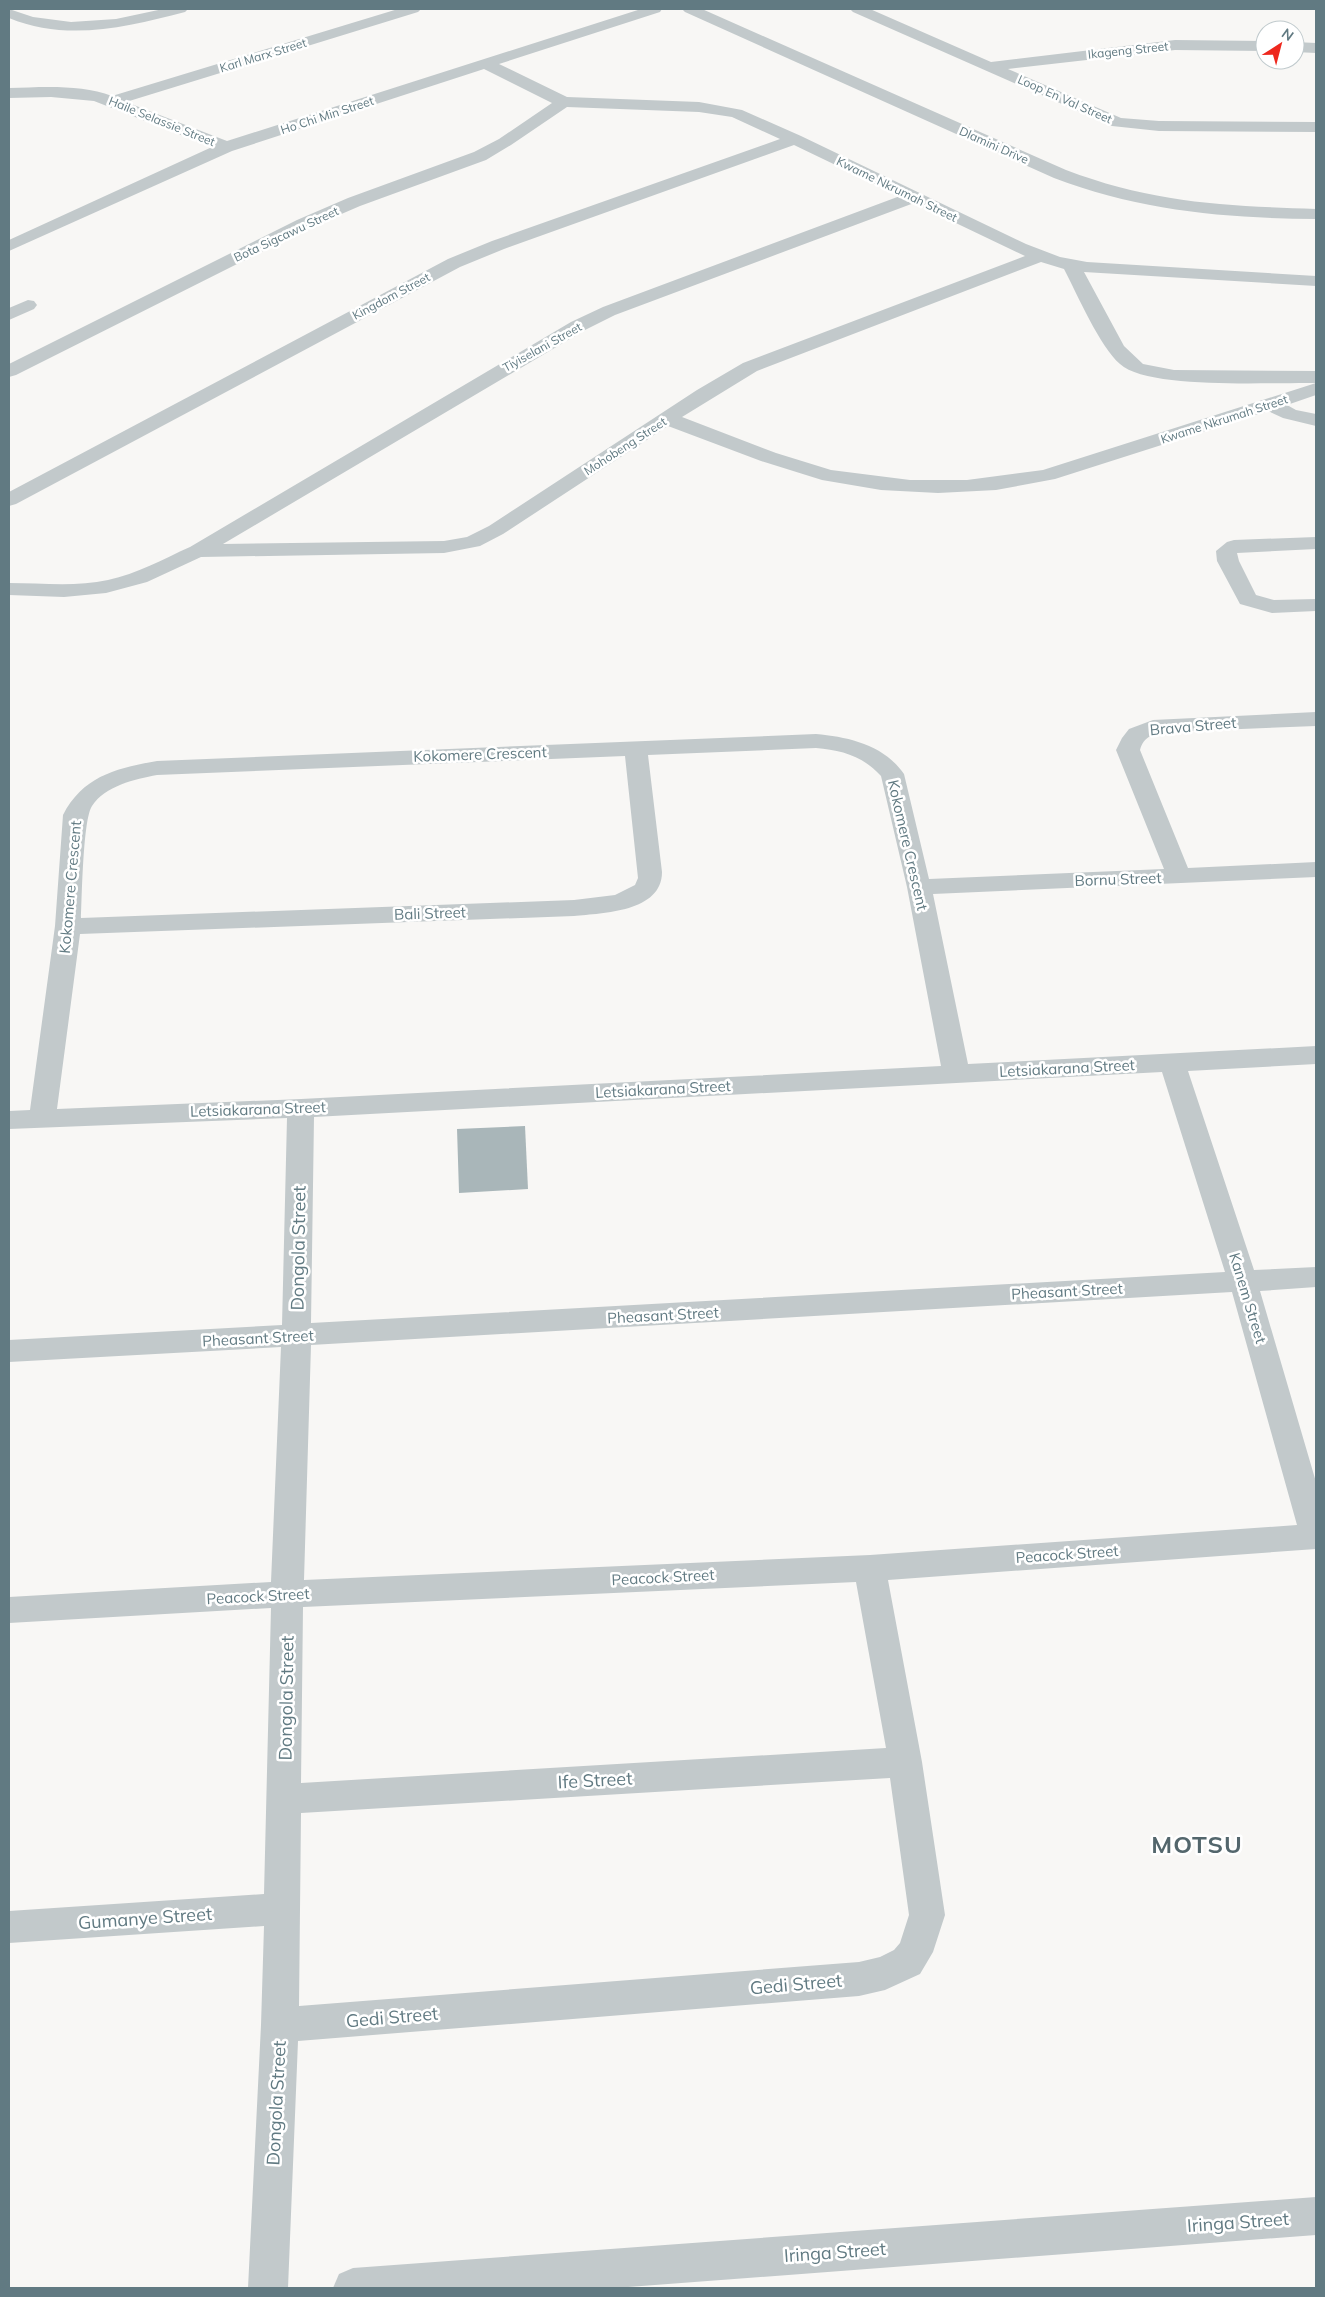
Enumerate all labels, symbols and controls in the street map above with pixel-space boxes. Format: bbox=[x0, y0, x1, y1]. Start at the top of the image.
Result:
north arrow bbox=[1255, 20, 1305, 70]
text: N bbox=[1278, 24, 1297, 45]
street label: Karl Marx Street bbox=[218, 35, 308, 75]
street label: Ikageng Street bbox=[1087, 38, 1169, 62]
street label: Loop En Val Street bbox=[1015, 71, 1115, 127]
street label: Haile Selassie Street bbox=[107, 93, 217, 149]
street label: Ho Chi Min Street bbox=[279, 93, 375, 137]
street label: Dlamini Drive bbox=[957, 123, 1031, 167]
street label: Kwame Nkrumah Street bbox=[834, 153, 960, 225]
street label: Bota Sigcawu Street bbox=[231, 203, 341, 265]
street label: Kingdom Street bbox=[350, 269, 432, 323]
street label: Tiyiselani Street bbox=[500, 319, 584, 375]
street label: Kwame Nkrumah Street bbox=[1159, 391, 1289, 447]
street label: Mohobeng Street bbox=[581, 414, 669, 478]
street label: Brava Street bbox=[1149, 713, 1237, 739]
street label: Kokomere Crescent bbox=[413, 742, 547, 766]
street label: Kokomere Crescent bbox=[884, 778, 932, 912]
street label: Kokomere Crescent bbox=[55, 820, 85, 954]
street label: Bornu Street bbox=[1074, 868, 1162, 890]
street label: Bali Street bbox=[394, 902, 466, 924]
street label: Letsiakarana Street bbox=[999, 1055, 1135, 1081]
street label: Letsiakarana Street bbox=[595, 1076, 731, 1102]
street label: Letsiakarana Street bbox=[190, 1097, 326, 1121]
street label: Dongola Street bbox=[285, 1185, 311, 1311]
street label: Kanem Street bbox=[1225, 1250, 1271, 1346]
street label: Pheasant Street bbox=[1011, 1279, 1123, 1303]
street label: Pheasant Street bbox=[607, 1303, 719, 1327]
street label: Pheasant Street bbox=[202, 1326, 314, 1350]
street label: Peacock Street bbox=[1015, 1541, 1119, 1567]
street label: Peacock Street bbox=[611, 1565, 715, 1589]
street label: Peacock Street bbox=[206, 1584, 310, 1608]
street label: Dongola Street bbox=[273, 1635, 299, 1761]
street label: Ife Street bbox=[557, 1767, 633, 1793]
district label: MOTSU bbox=[1151, 1829, 1243, 1859]
street label: Gumanye Street bbox=[77, 1902, 213, 1934]
street label: Gedi Street bbox=[749, 1969, 843, 1999]
street label: Gedi Street bbox=[345, 2002, 439, 2032]
street label: Dongola Street bbox=[261, 2040, 291, 2166]
street label: Iringa Street bbox=[1186, 2207, 1290, 2237]
street label: Iringa Street bbox=[783, 2237, 887, 2267]

